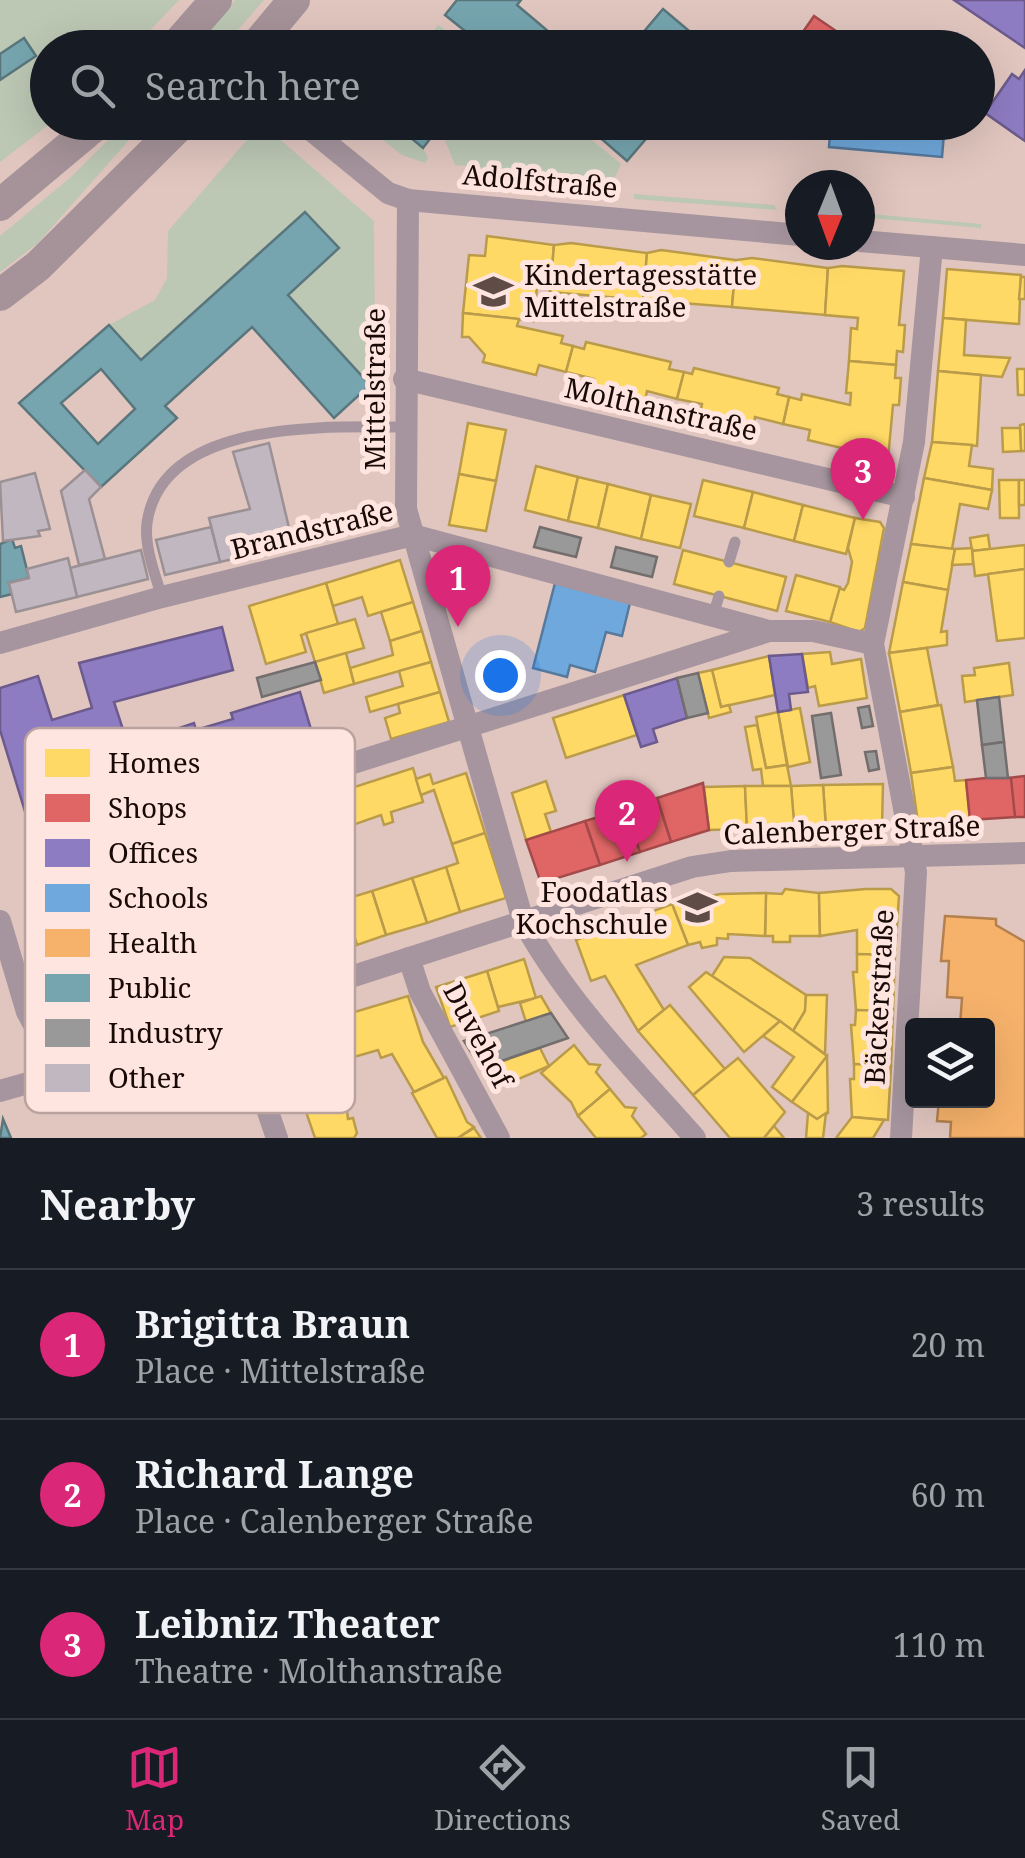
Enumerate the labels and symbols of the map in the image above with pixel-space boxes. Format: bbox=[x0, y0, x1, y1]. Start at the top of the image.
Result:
street label: Adolfstraße bbox=[461, 154, 619, 206]
north arrow bbox=[785, 170, 875, 260]
place label: Kindertagesstätte Mittelstraße bbox=[524, 255, 757, 325]
school or university icon: Kindertagesstätte Mittelstraße bbox=[473, 270, 515, 312]
street label: Mittelstraße bbox=[355, 308, 393, 470]
street label: Molthanstraße bbox=[561, 367, 761, 449]
pin: 3 bbox=[830, 438, 896, 520]
street label: Brandstraße bbox=[227, 491, 397, 568]
pin: 1 bbox=[426, 544, 490, 627]
your location bbox=[475, 650, 526, 701]
legend bbox=[25, 728, 355, 1113]
text: Homes bbox=[108, 743, 200, 781]
pin: 2 bbox=[594, 780, 660, 862]
text: Shops bbox=[108, 788, 187, 826]
street label: Calenberger Straße bbox=[723, 806, 981, 852]
text: Offices bbox=[108, 833, 198, 871]
place label: Foodatlas Kochschule bbox=[516, 872, 668, 942]
text: Schools bbox=[108, 878, 208, 916]
school or university icon: Foodatlas Kochschule bbox=[677, 887, 719, 929]
street label: Bäckerstraße bbox=[854, 908, 902, 1086]
text: Health bbox=[108, 923, 197, 961]
text: Public bbox=[108, 968, 191, 1006]
street label: Duvehof bbox=[435, 975, 524, 1096]
text: Industry bbox=[108, 1013, 223, 1051]
text: Other bbox=[108, 1058, 185, 1096]

